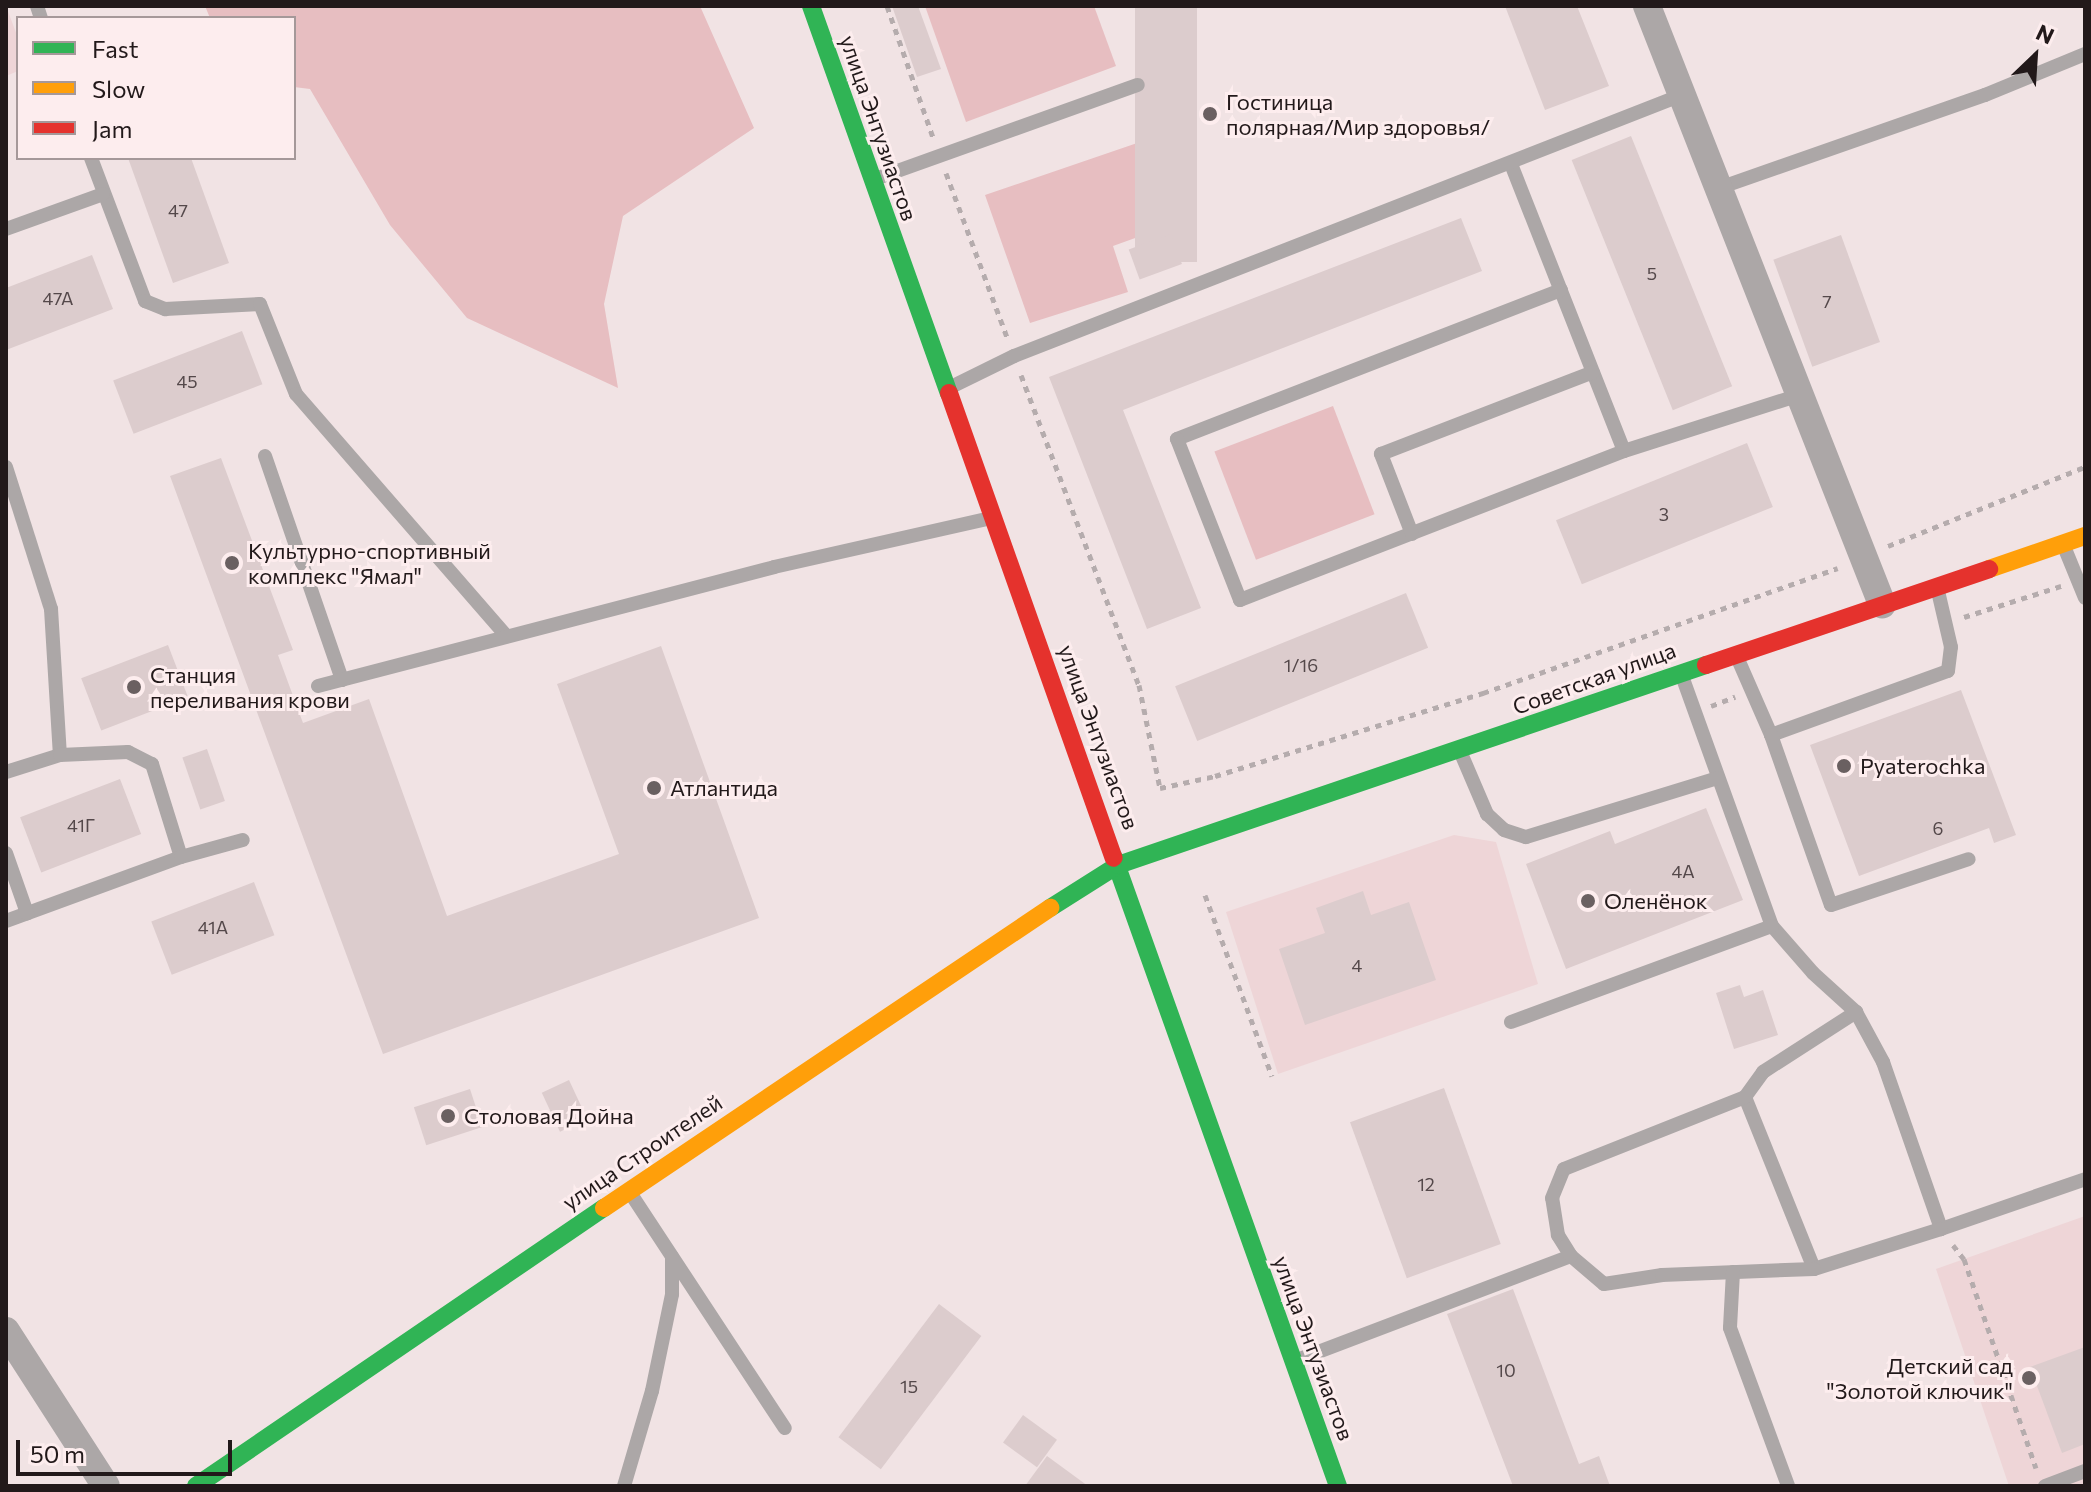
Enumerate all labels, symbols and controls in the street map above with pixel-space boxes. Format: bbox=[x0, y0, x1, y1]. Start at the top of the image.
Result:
legend bbox=[16, 16, 296, 160]
north arrow bbox=[1995, 16, 2075, 96]
text: N bbox=[2032, 18, 2059, 50]
street label: улица Энтузиастов bbox=[835, 32, 923, 224]
text: Fast bbox=[92, 34, 139, 63]
text: Slow bbox=[92, 74, 145, 103]
place label: Гостиница полярная/Мир здоровья/ bbox=[1226, 88, 1490, 140]
marker: Гостиница полярная/Мир здоровья/ bbox=[1201, 105, 1219, 123]
text: Jam bbox=[92, 114, 132, 143]
house number: 47 bbox=[168, 199, 188, 221]
house number: 5 bbox=[1647, 262, 1657, 284]
house number: 47А bbox=[43, 287, 73, 309]
house number: 7 bbox=[1822, 290, 1832, 312]
house number: 45 bbox=[176, 370, 198, 392]
house number: 3 bbox=[1659, 503, 1669, 525]
place label: Культурно-спортивный комплекс "Ямал" bbox=[248, 537, 491, 588]
marker: Культурно-спортивный комплекс "Ямал" bbox=[223, 554, 241, 572]
street label: Советская улица bbox=[1509, 636, 1679, 720]
street label: улица Энтузиастов bbox=[1053, 641, 1145, 833]
house number: 1/16 bbox=[1284, 654, 1318, 676]
place label: Станция переливания крови bbox=[150, 661, 350, 712]
marker: Станция переливания крови bbox=[125, 678, 143, 696]
place label: Pyaterochka bbox=[1860, 753, 1985, 779]
marker: Pyaterochka bbox=[1835, 757, 1853, 775]
place label: Атлантида bbox=[670, 775, 778, 801]
marker: Атлантида bbox=[645, 779, 663, 797]
house number: 41Г bbox=[67, 814, 95, 836]
house number: 6 bbox=[1933, 817, 1943, 839]
house number: 4А bbox=[1671, 860, 1695, 882]
place label: Оленёнок bbox=[1604, 888, 1708, 914]
marker: Оленёнок bbox=[1579, 892, 1597, 910]
house number: 41А bbox=[198, 916, 228, 938]
house number: 4 bbox=[1352, 954, 1362, 976]
street label: улица Строителей bbox=[557, 1089, 727, 1215]
place label: Столовая Дойна bbox=[464, 1103, 634, 1129]
marker: Столовая Дойна bbox=[439, 1107, 457, 1125]
house number: 12 bbox=[1417, 1173, 1435, 1195]
street label: улица Энтузиастов bbox=[1268, 1252, 1360, 1444]
place label: Детский сад "Золотой ключик" bbox=[1827, 1352, 2013, 1404]
house number: 10 bbox=[1496, 1359, 1516, 1381]
marker: Детский сад "Золотой ключик" bbox=[2020, 1369, 2038, 1387]
house number: 15 bbox=[900, 1375, 918, 1397]
scale bar bbox=[20, 1424, 236, 1474]
text: 50 m bbox=[30, 1439, 85, 1468]

